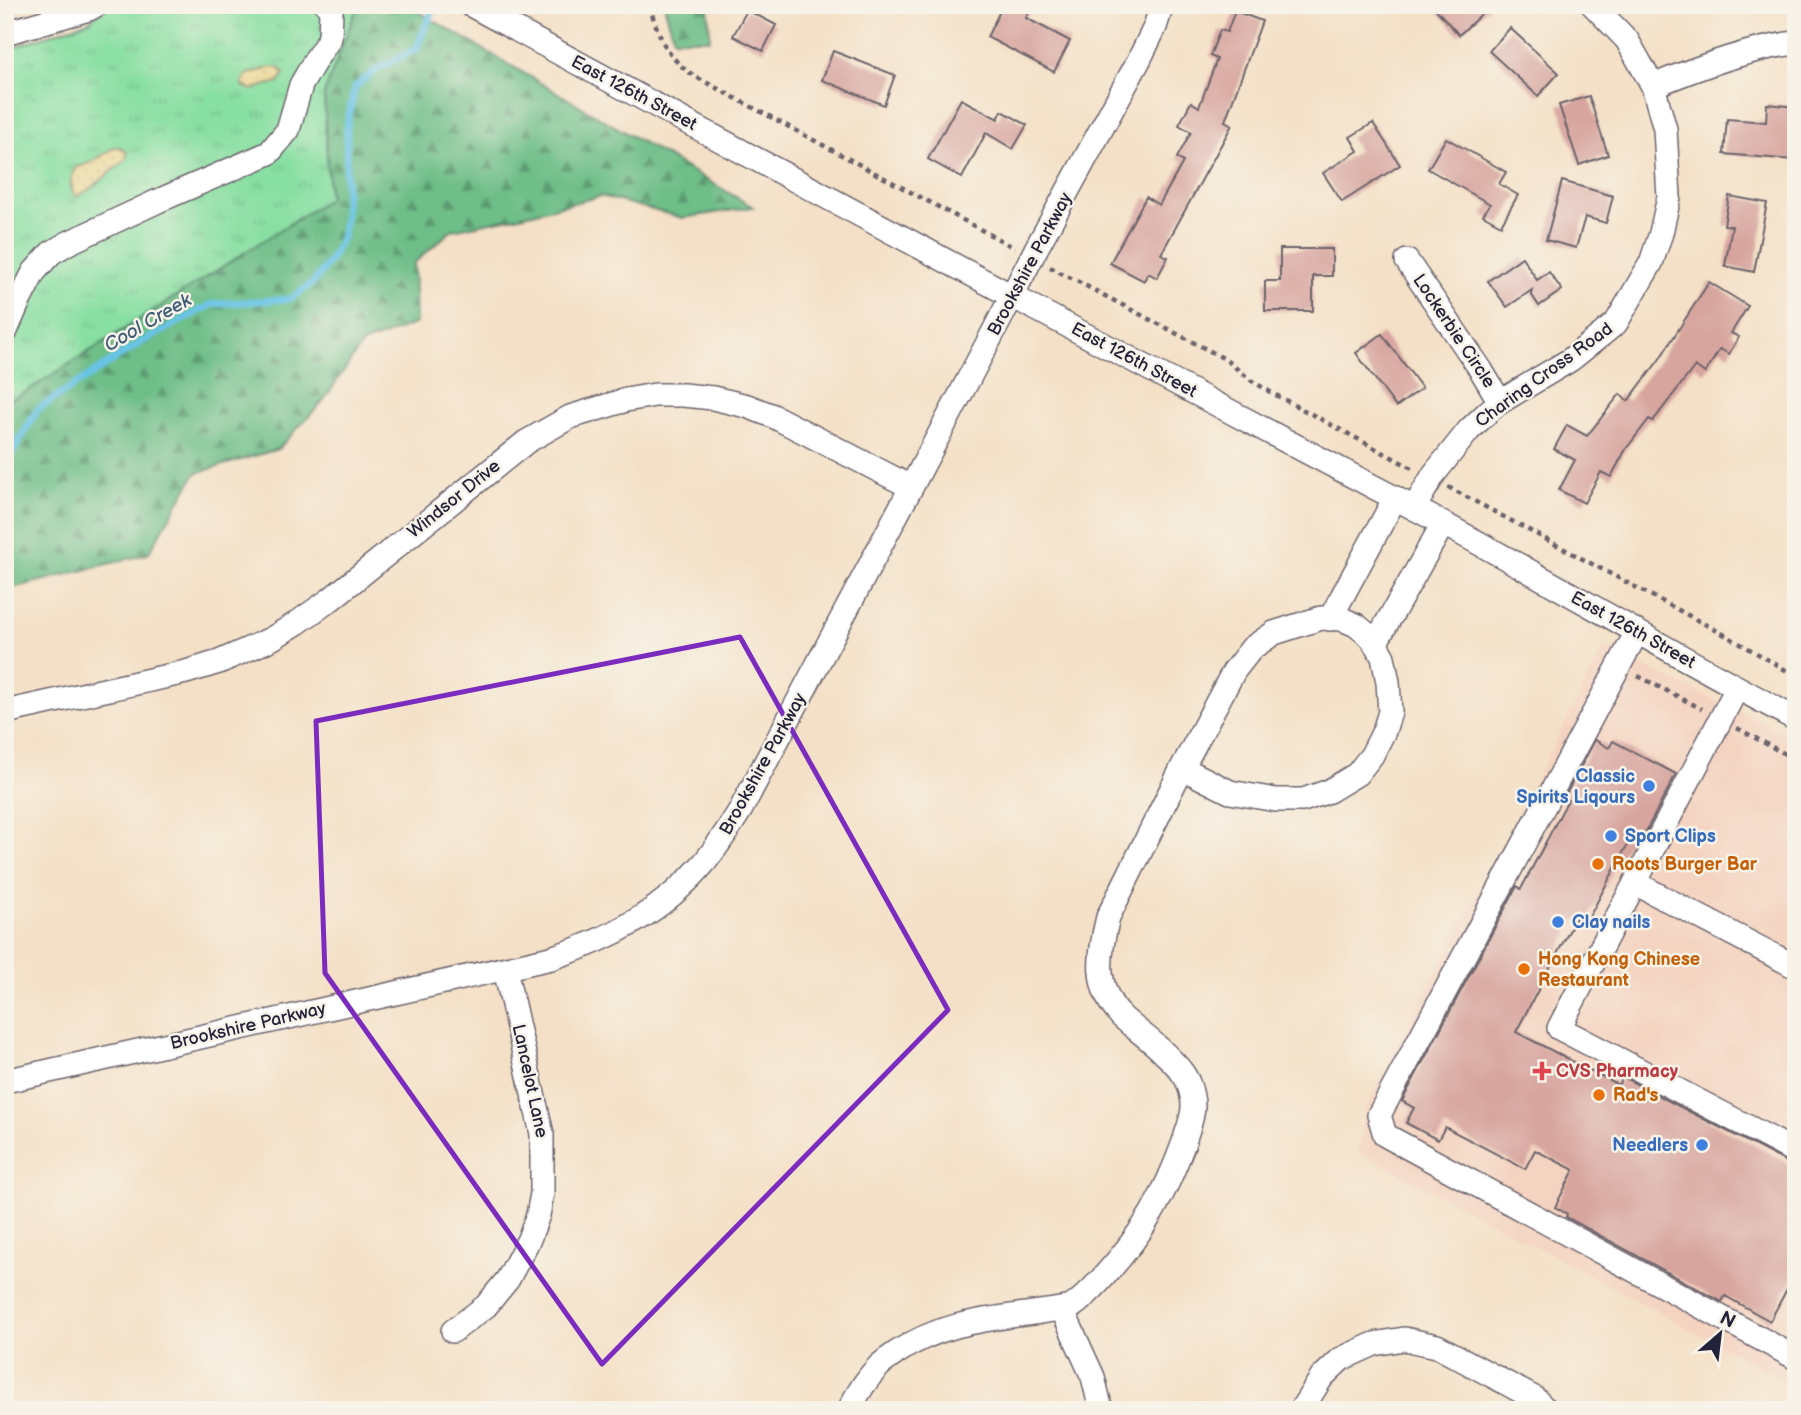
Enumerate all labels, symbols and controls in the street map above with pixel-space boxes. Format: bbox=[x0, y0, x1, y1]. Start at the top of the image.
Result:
street label: East 126th Street bbox=[568, 51, 701, 135]
street label: Brookshire Parkway bbox=[983, 188, 1077, 339]
street label: Lockerbie Circle bbox=[1408, 270, 1500, 392]
water label: Cool Creek bbox=[100, 288, 196, 357]
street label: East 126th Street bbox=[1068, 318, 1201, 402]
street label: Charing Cross Road bbox=[1471, 318, 1617, 432]
street label: Windsor Drive bbox=[403, 455, 505, 543]
street label: East 126th Street bbox=[1567, 587, 1699, 673]
street label: Brookshire Parkway bbox=[715, 689, 811, 839]
place label: Classic Spirits Liqours bbox=[1516, 766, 1635, 808]
marker: Classic Spirits Liqours bbox=[1641, 778, 1657, 794]
place label: Sport Clips bbox=[1625, 826, 1716, 847]
marker: Sport Clips bbox=[1603, 828, 1619, 844]
place label: Roots Burger Bar bbox=[1612, 854, 1758, 875]
marker: Roots Burger Bar bbox=[1590, 856, 1606, 872]
place label: Clay nails bbox=[1572, 912, 1650, 933]
marker: Clay nails bbox=[1550, 914, 1566, 930]
place label: Hong Kong Chinese Restaurant bbox=[1538, 949, 1700, 991]
marker: Hong Kong Chinese Restaurant bbox=[1516, 961, 1532, 977]
street label: Brookshire Parkway bbox=[168, 998, 329, 1054]
street label: Lancelot Lane bbox=[508, 1022, 552, 1140]
place label: CVS Pharmacy bbox=[1556, 1061, 1679, 1082]
marker: CVS Pharmacy bbox=[1534, 1063, 1550, 1079]
place label: Rad's bbox=[1613, 1085, 1659, 1106]
marker: Rad's bbox=[1591, 1087, 1607, 1103]
place label: Needlers bbox=[1612, 1135, 1688, 1156]
marker: Needlers bbox=[1694, 1137, 1710, 1153]
north arrow bbox=[1686, 1300, 1756, 1370]
text: N bbox=[1716, 1307, 1739, 1334]

